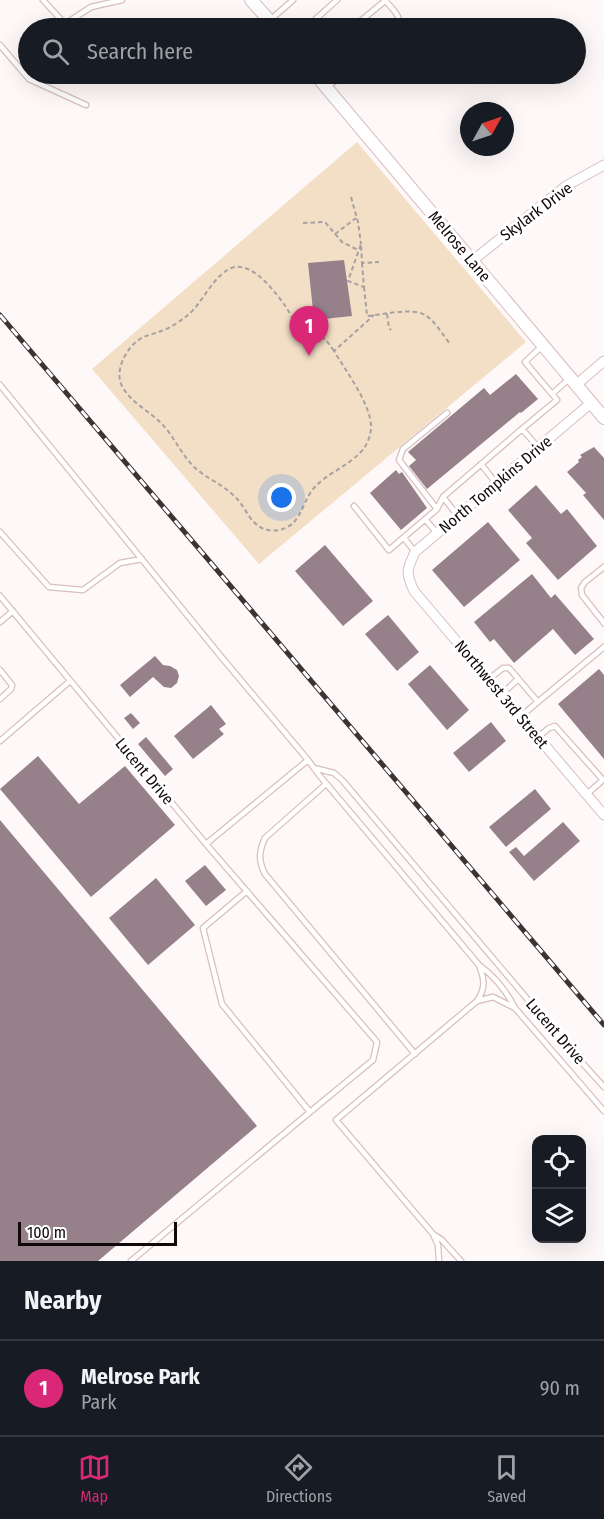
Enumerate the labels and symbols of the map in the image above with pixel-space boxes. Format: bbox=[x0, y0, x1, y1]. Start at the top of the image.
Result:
north arrow bbox=[460, 102, 514, 156]
street label: Skylark Drive bbox=[497, 178, 576, 245]
street label: Melrose Lane bbox=[424, 207, 495, 286]
pin: 1 bbox=[290, 306, 328, 356]
street label: North Tompkins Drive bbox=[435, 432, 556, 537]
your location bbox=[267, 483, 296, 512]
street label: Northwest 3rd Street bbox=[451, 636, 553, 753]
street label: Lucent Drive bbox=[111, 734, 178, 809]
street label: Lucent Drive bbox=[522, 995, 589, 1068]
scale bar bbox=[18, 1219, 177, 1246]

